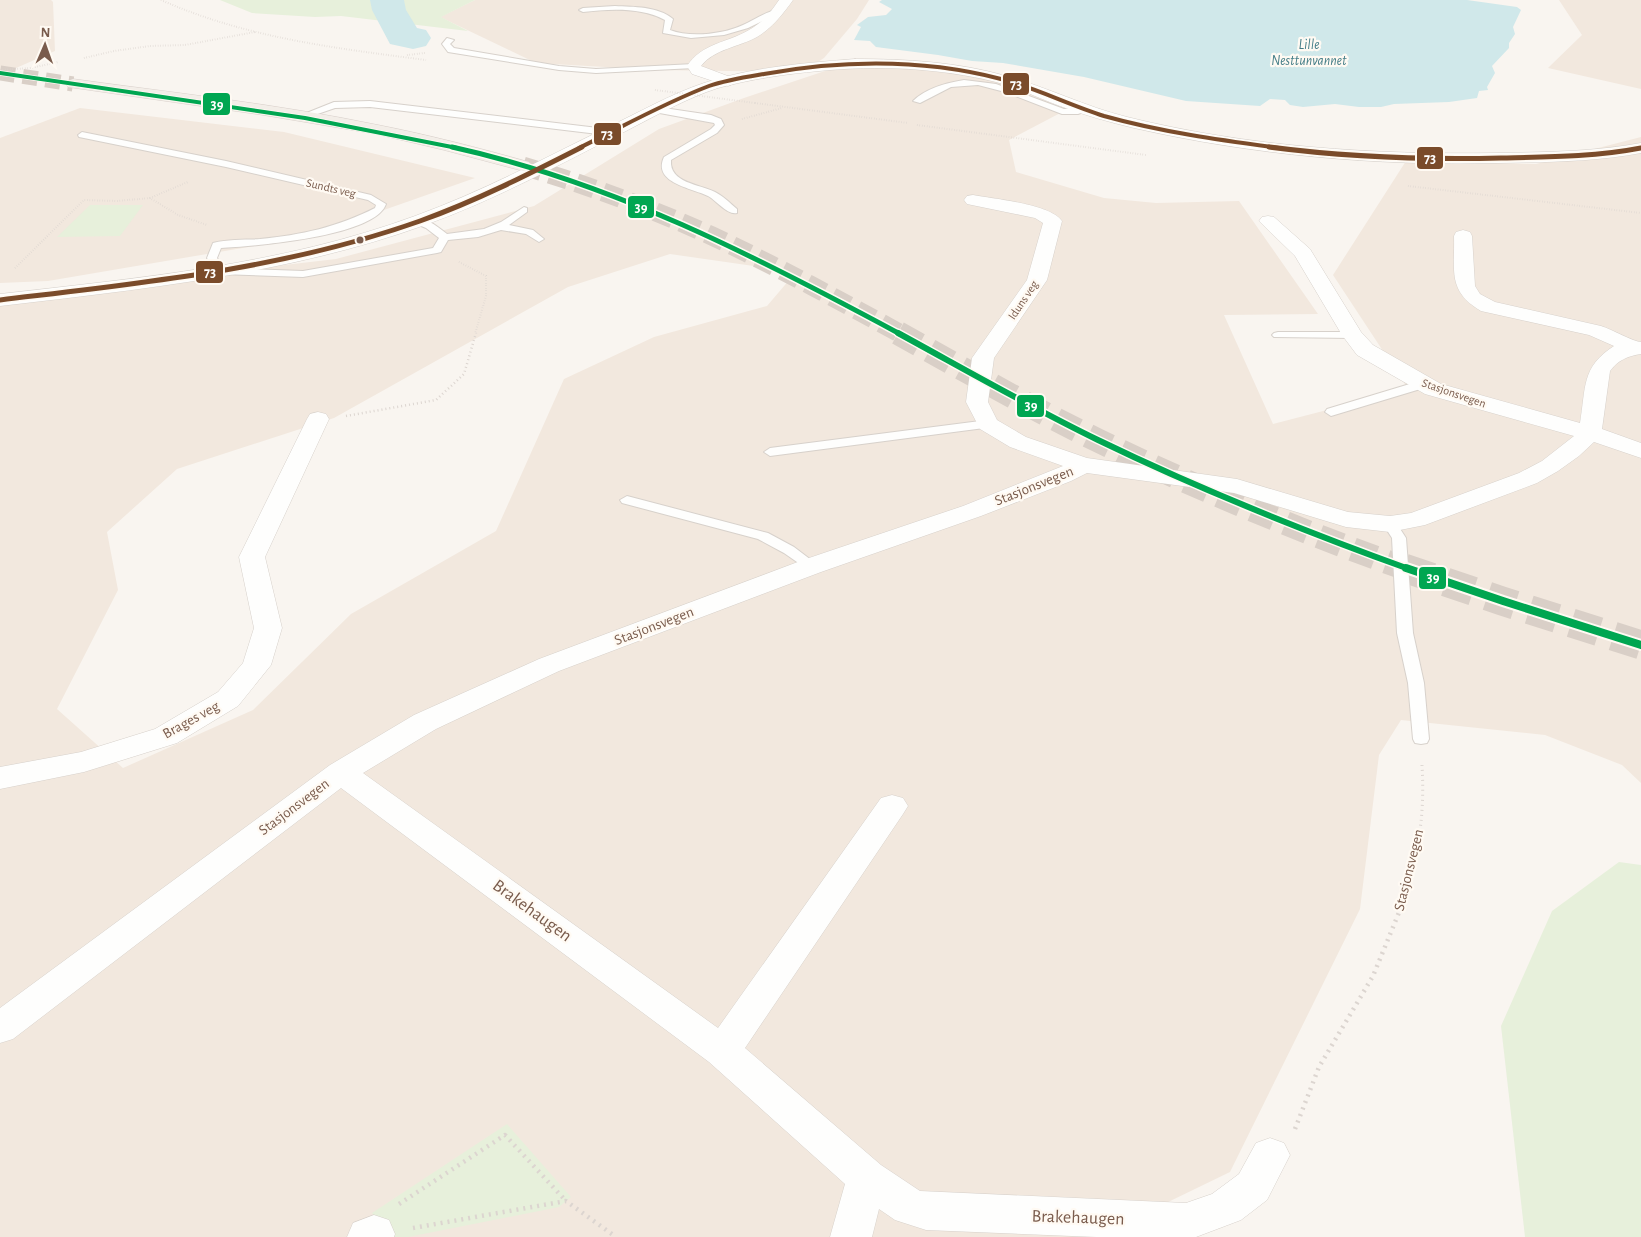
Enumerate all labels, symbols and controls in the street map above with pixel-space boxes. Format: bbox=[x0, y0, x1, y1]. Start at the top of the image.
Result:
north arrow bbox=[20, 20, 70, 70]
text: N bbox=[40, 26, 51, 40]
water label: Lille Nesttunvannet bbox=[1271, 38, 1347, 68]
line badge: 73 bbox=[1002, 72, 1030, 96]
text: 73 bbox=[1010, 78, 1022, 92]
line badge: 39 bbox=[202, 92, 231, 116]
text: 39 bbox=[211, 98, 224, 112]
line badge: 73 bbox=[593, 122, 622, 146]
text: 73 bbox=[601, 128, 613, 142]
line badge: 73 bbox=[1416, 146, 1444, 170]
text: 73 bbox=[1424, 152, 1436, 166]
street label: Sundts veg bbox=[305, 176, 357, 200]
line badge: 39 bbox=[627, 195, 655, 219]
text: 39 bbox=[635, 201, 648, 215]
unlabelled marker bbox=[355, 235, 365, 245]
line badge: 73 bbox=[195, 260, 224, 284]
text: 73 bbox=[204, 266, 216, 280]
street label: Iduns veg bbox=[1006, 278, 1040, 322]
street label: Stasjonsvegen bbox=[1420, 376, 1488, 411]
line badge: 39 bbox=[1016, 394, 1045, 418]
text: 39 bbox=[1025, 399, 1038, 413]
street label: Stasjonsvegen bbox=[992, 463, 1076, 509]
line badge: 39 bbox=[1418, 566, 1447, 590]
text: 39 bbox=[1427, 571, 1440, 585]
street label: Stasjonsvegen bbox=[612, 604, 696, 648]
street label: Brages veg bbox=[160, 698, 222, 742]
street label: Stasjonsvegen bbox=[256, 776, 332, 838]
street label: Stasjonsvegen bbox=[1392, 828, 1426, 912]
street label: Brakehaugen bbox=[489, 876, 575, 946]
street label: Brakehaugen bbox=[1031, 1207, 1125, 1229]

